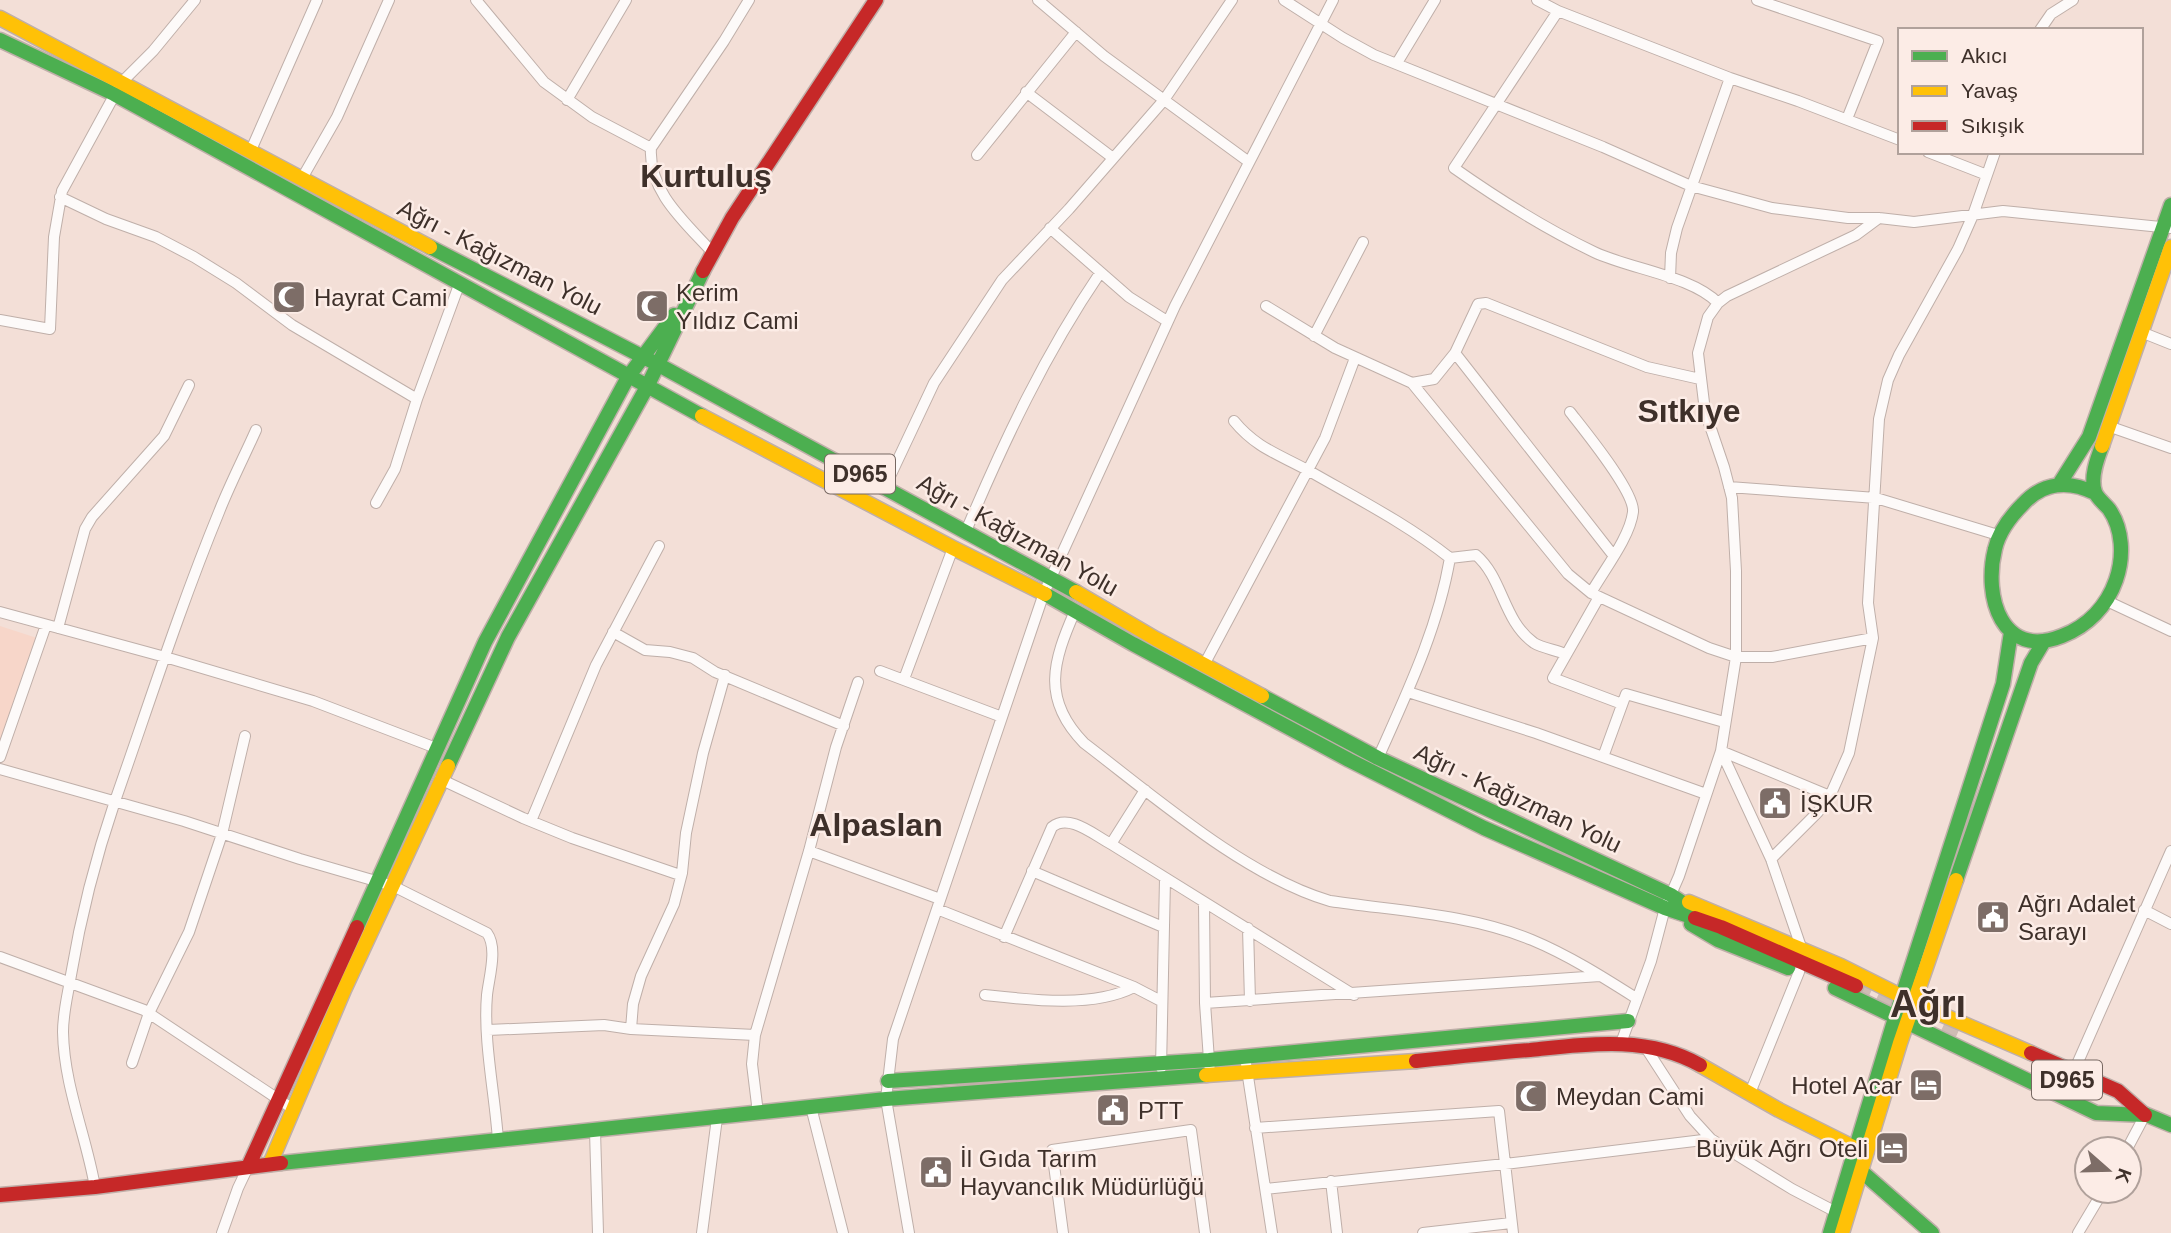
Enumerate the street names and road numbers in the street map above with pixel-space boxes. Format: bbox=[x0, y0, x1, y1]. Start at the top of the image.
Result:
street label: Ağrı - Kağızman Yolu bbox=[393, 194, 607, 320]
road number: D965 bbox=[825, 454, 895, 494]
street label: Ağrı - Kağızman Yolu bbox=[913, 469, 1123, 601]
street label: Ağrı - Kağızman Yolu bbox=[1410, 738, 1626, 858]
road number: D965 bbox=[2032, 1060, 2102, 1100]

